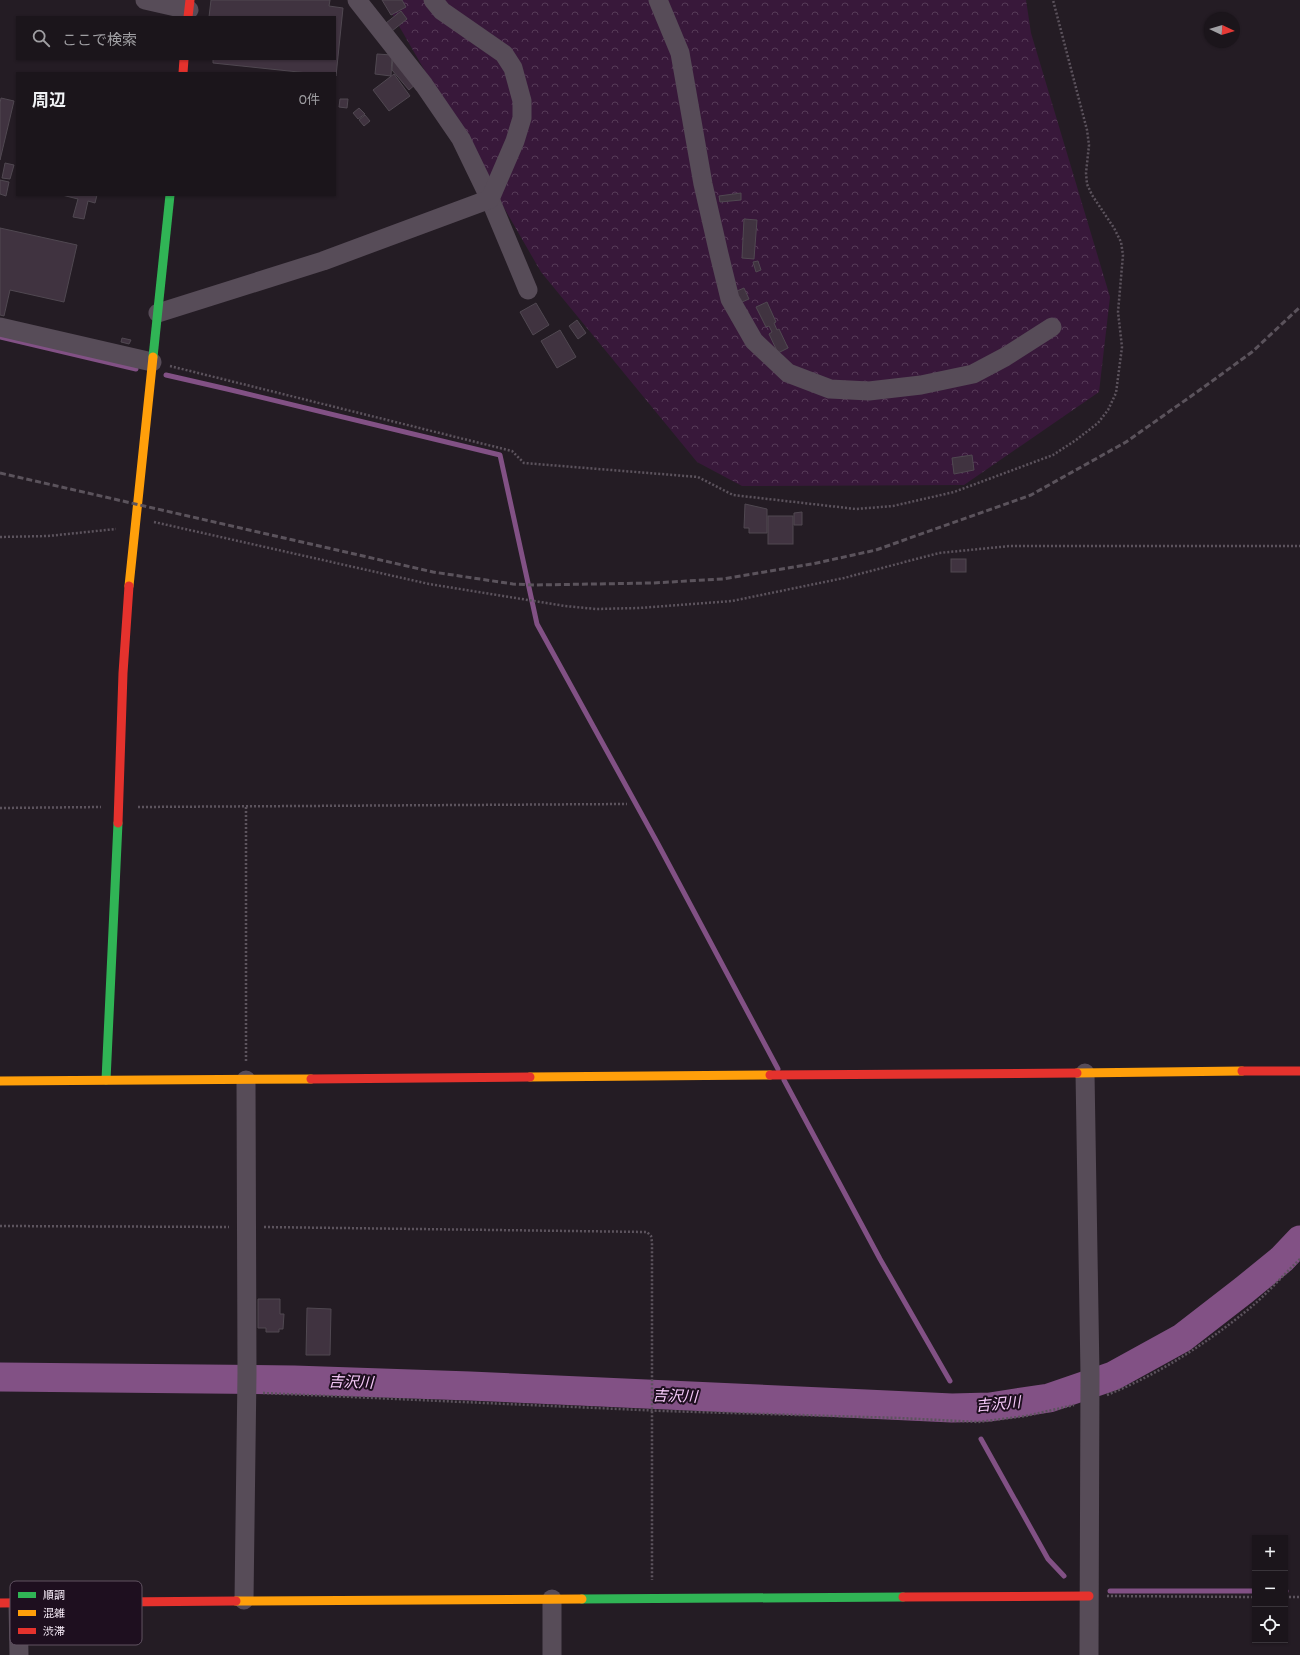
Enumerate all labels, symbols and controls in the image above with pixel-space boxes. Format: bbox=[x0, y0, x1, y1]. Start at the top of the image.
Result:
north arrow bbox=[1204, 12, 1240, 48]
search box bbox=[16, 16, 336, 60]
icon: search bbox=[30, 27, 52, 49]
text: ここで検索 bbox=[62, 31, 137, 49]
text: 周辺 bbox=[32, 90, 66, 111]
text: 0件 bbox=[299, 92, 320, 108]
water label: 吉沢川 bbox=[328, 1372, 376, 1392]
water label: 吉沢川 bbox=[652, 1386, 700, 1406]
water label: 吉沢川 bbox=[975, 1393, 1023, 1415]
map controls bbox=[1252, 1535, 1288, 1643]
button: + bbox=[1252, 1535, 1288, 1571]
button: − bbox=[1252, 1571, 1288, 1607]
legend bbox=[10, 1581, 142, 1645]
text: 順調 bbox=[43, 1589, 65, 1602]
text: 混雑 bbox=[43, 1607, 65, 1620]
button: locate bbox=[1252, 1607, 1288, 1643]
text: 渋滞 bbox=[43, 1625, 65, 1638]

